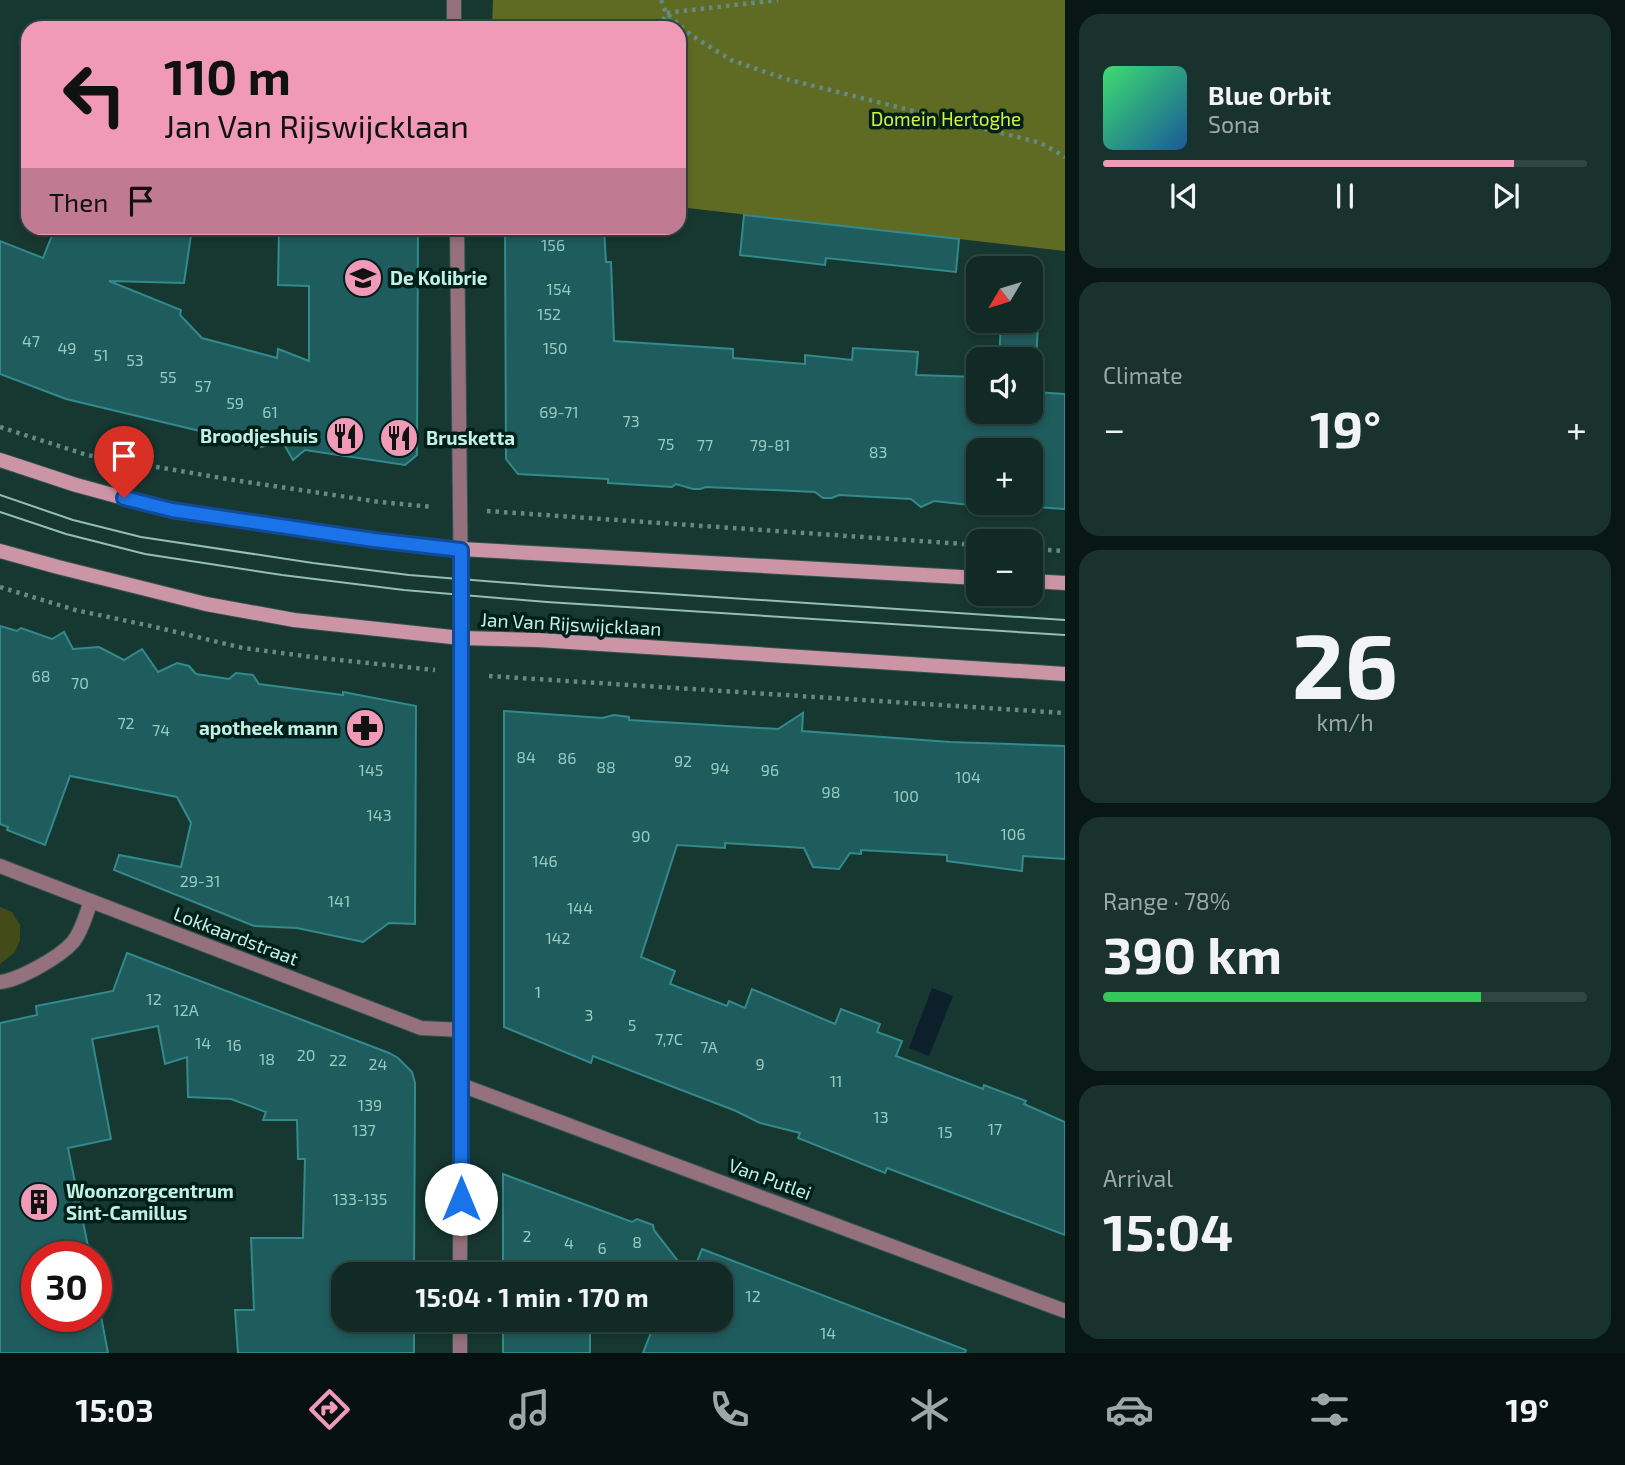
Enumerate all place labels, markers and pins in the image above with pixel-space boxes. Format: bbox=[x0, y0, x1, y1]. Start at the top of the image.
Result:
school or university icon: De Kolibrie bbox=[342, 257, 384, 299]
place label: De Kolibrie bbox=[390, 266, 488, 289]
restaurant icon: Broodjeshuis bbox=[324, 415, 366, 457]
restaurant icon: Brusketta bbox=[378, 417, 420, 459]
place label: Broodjeshuis bbox=[200, 424, 318, 447]
pin bbox=[94, 426, 154, 498]
place label: Brusketta bbox=[426, 426, 515, 449]
pharmacy icon: apotheek mann bbox=[344, 707, 386, 749]
place label: apotheek mann bbox=[199, 716, 338, 739]
place label: Woonzorgcentrum Sint-Camillus bbox=[66, 1179, 234, 1224]
building icon: Woonzorgcentrum Sint-Camillus bbox=[18, 1181, 60, 1223]

